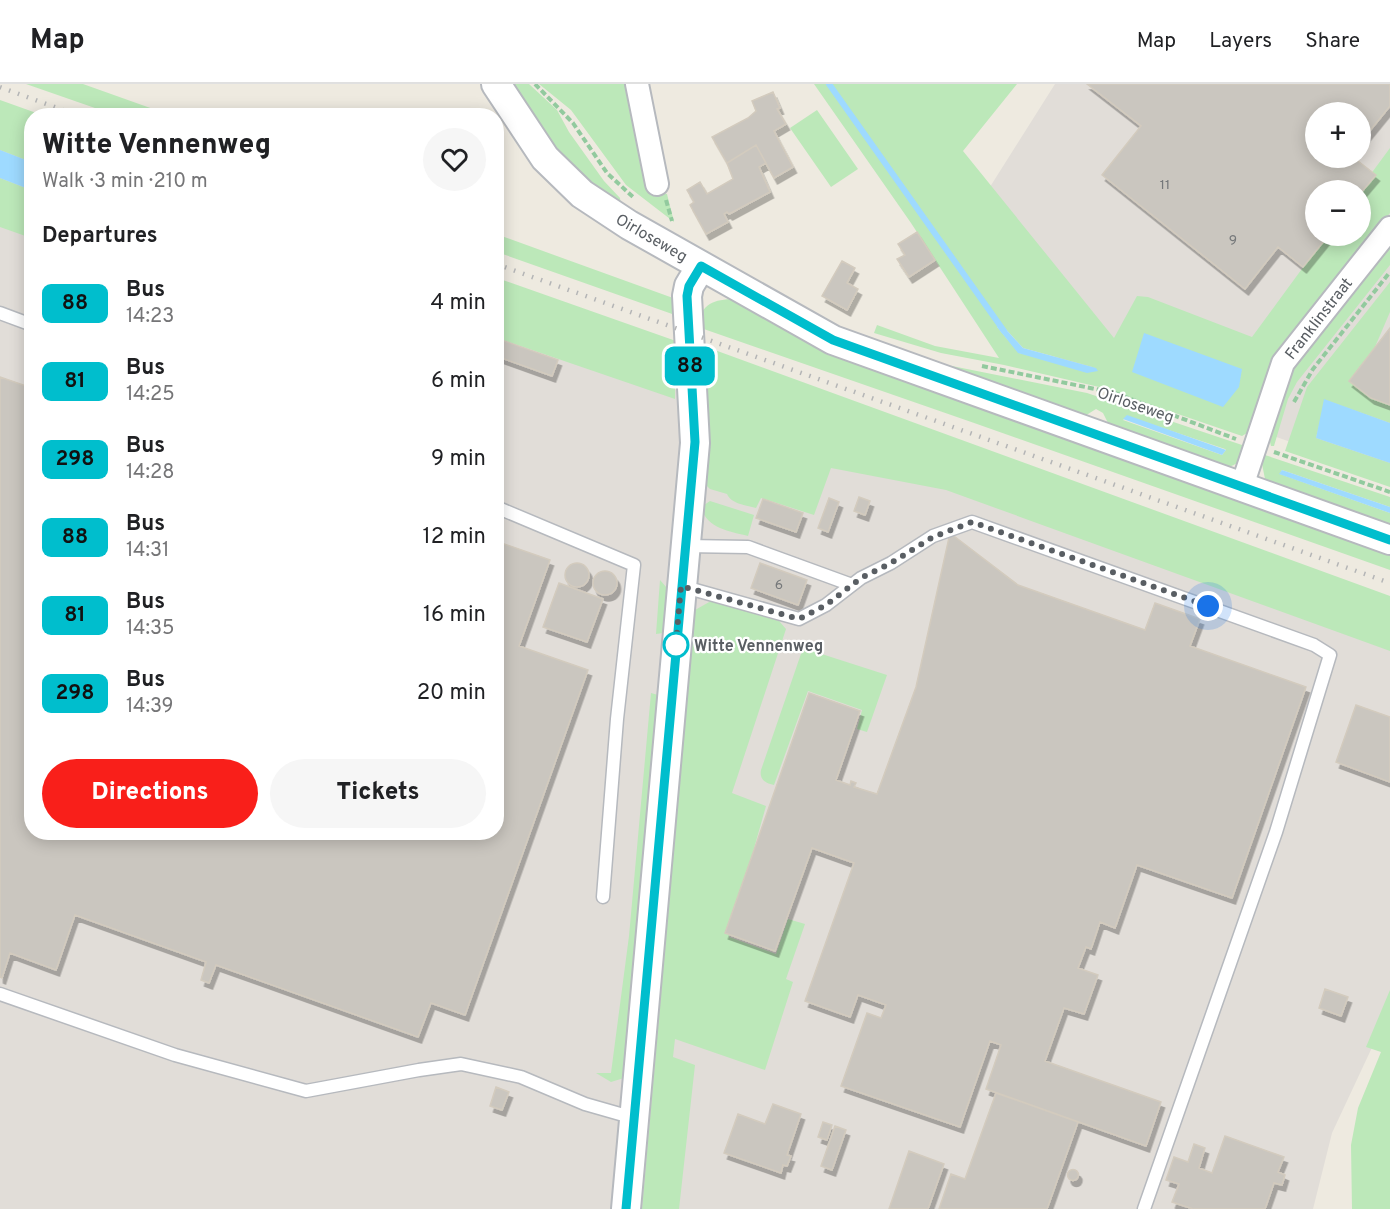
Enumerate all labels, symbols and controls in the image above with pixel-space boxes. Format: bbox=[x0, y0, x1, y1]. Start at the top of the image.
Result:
text: Map bbox=[30, 23, 85, 59]
text: Map bbox=[1137, 28, 1176, 55]
text: Layers bbox=[1209, 28, 1272, 55]
text: Share bbox=[1305, 28, 1360, 55]
map controls bbox=[1305, 102, 1371, 246]
button: + bbox=[1305, 102, 1371, 168]
text: Witte Vennenweg bbox=[42, 128, 271, 164]
button: heart bbox=[423, 128, 486, 191]
text: Walk · 3 min · 210 m bbox=[42, 169, 208, 195]
house number: 11 bbox=[1160, 177, 1170, 194]
button: − bbox=[1305, 180, 1371, 246]
street label: Oirloseweg bbox=[611, 210, 691, 267]
text: Departures bbox=[42, 223, 158, 250]
house number: 9 bbox=[1229, 232, 1237, 249]
street label: Franklinstraat bbox=[1281, 274, 1358, 364]
text: Bus bbox=[126, 277, 165, 304]
text: 88 bbox=[62, 290, 88, 317]
text: 4 min bbox=[431, 290, 486, 317]
text: 14:23 bbox=[126, 304, 174, 330]
line badge: 88 bbox=[663, 346, 717, 386]
text: 88 bbox=[677, 353, 703, 380]
text: Bus bbox=[126, 355, 165, 382]
text: 81 bbox=[64, 368, 86, 395]
text: 6 min bbox=[431, 368, 486, 395]
text: 14:25 bbox=[126, 382, 175, 408]
street label: Oirloseweg bbox=[1094, 383, 1176, 428]
text: Bus bbox=[126, 433, 165, 460]
text: 298 bbox=[56, 446, 94, 473]
text: 9 min bbox=[431, 446, 486, 473]
text: 14:28 bbox=[126, 460, 174, 486]
text: Bus bbox=[126, 511, 165, 538]
text: 88 bbox=[62, 524, 88, 551]
text: 12 min bbox=[423, 524, 486, 551]
text: 14:31 bbox=[126, 538, 169, 564]
house number: 6 bbox=[775, 577, 783, 594]
text: Bus bbox=[126, 589, 165, 616]
your location bbox=[1193, 591, 1223, 621]
text: 81 bbox=[64, 602, 86, 629]
text: 16 min bbox=[423, 602, 486, 629]
text: 14:35 bbox=[126, 616, 174, 642]
marker: Witte Vennenweg bbox=[663, 632, 689, 658]
place label: Witte Vennenweg bbox=[694, 637, 823, 657]
text: Bus bbox=[126, 667, 165, 694]
text: 298 bbox=[56, 680, 94, 707]
text: 20 min bbox=[417, 680, 486, 707]
text: 14:39 bbox=[126, 694, 174, 720]
button: Directions bbox=[42, 759, 258, 828]
button: Tickets bbox=[270, 759, 486, 828]

